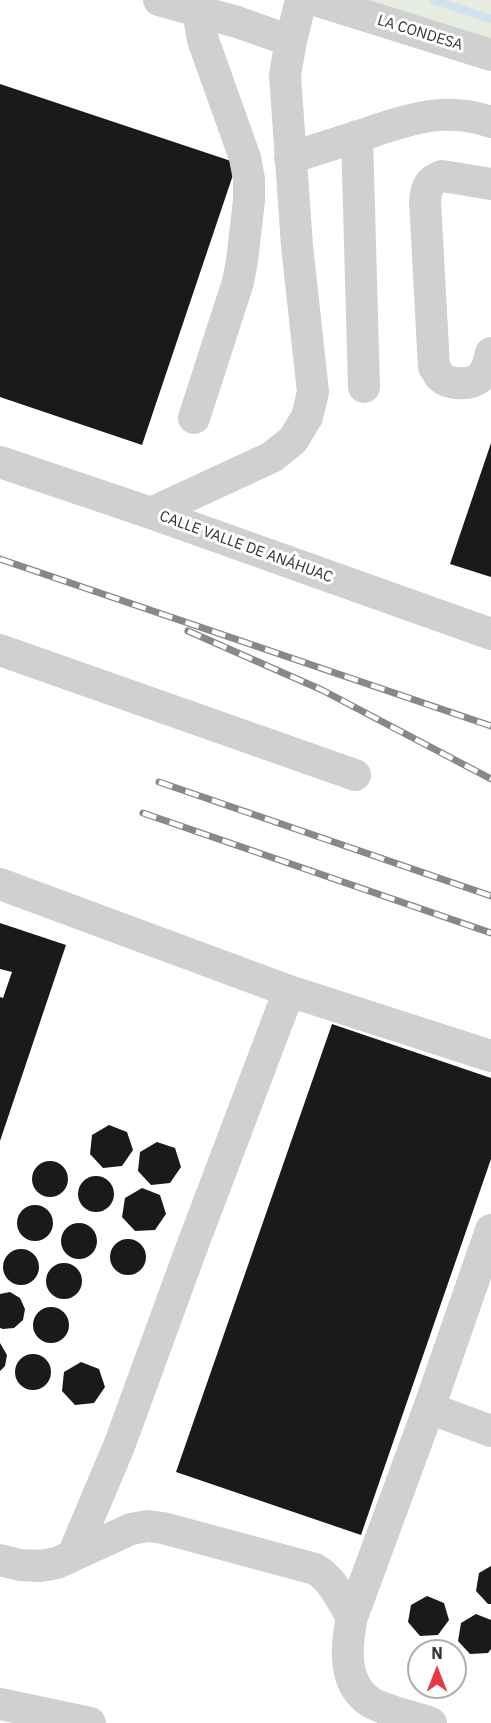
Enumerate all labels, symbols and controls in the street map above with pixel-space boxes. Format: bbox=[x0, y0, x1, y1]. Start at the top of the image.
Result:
street label: LA CONDESA bbox=[375, 11, 465, 55]
street label: CALLE VALLE DE ANÁHUAC bbox=[157, 507, 335, 587]
north arrow bbox=[407, 1639, 467, 1699]
text: N bbox=[431, 1643, 443, 1663]

